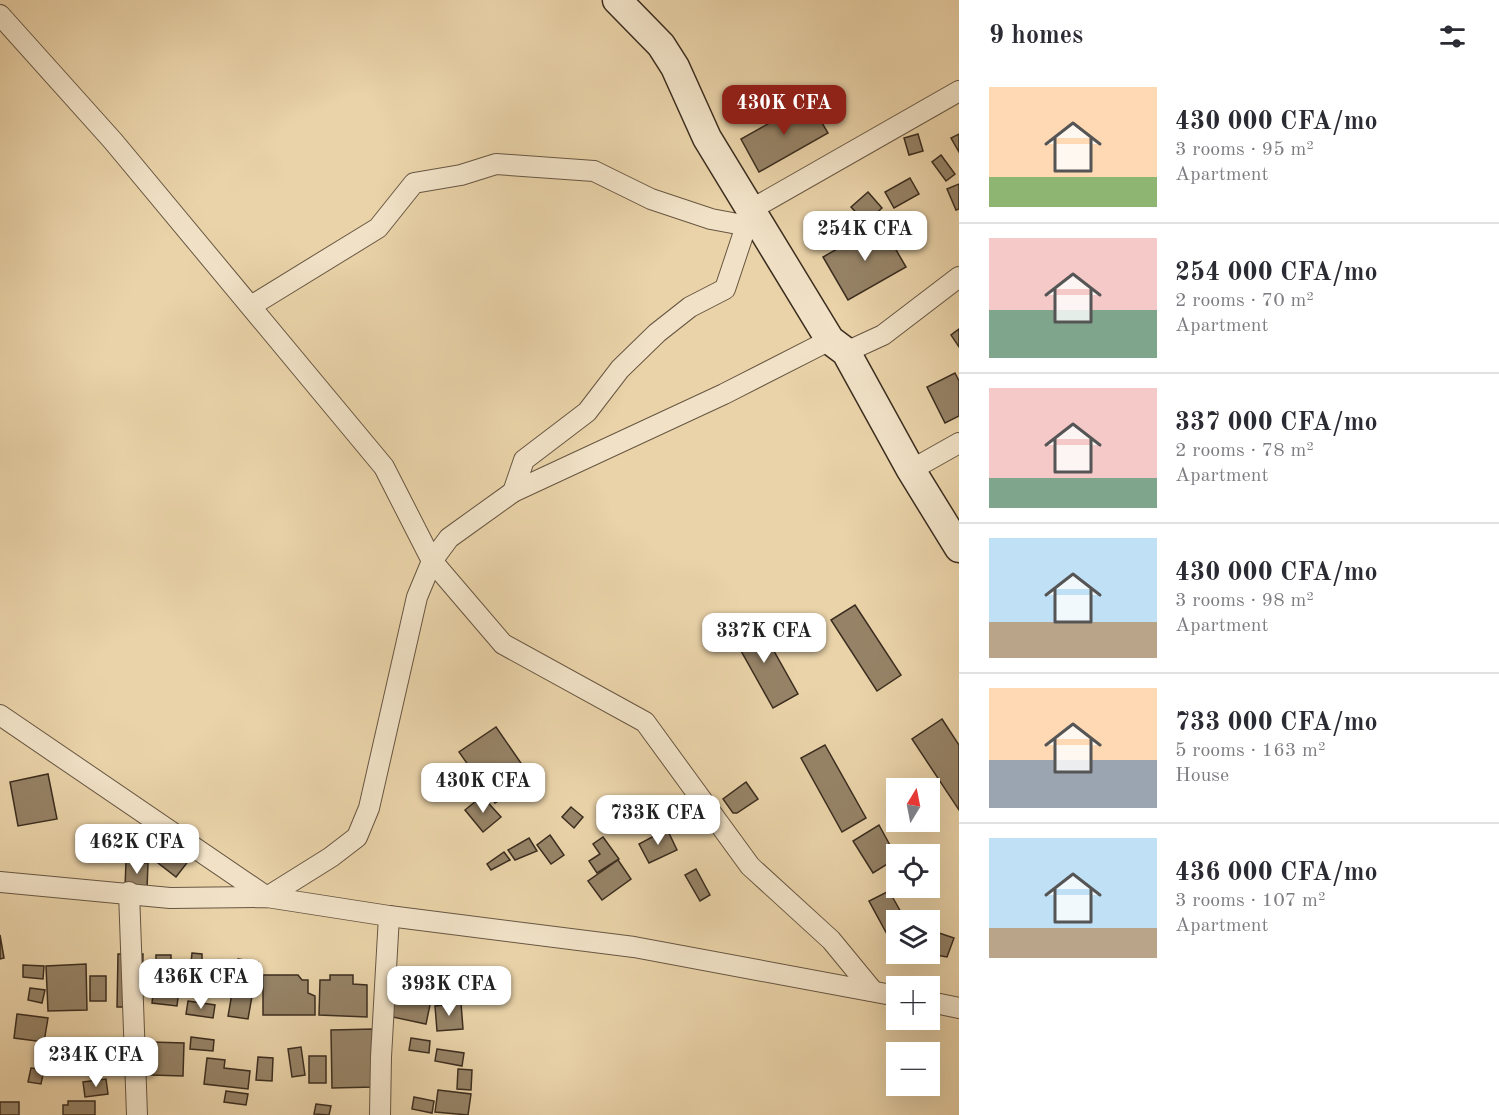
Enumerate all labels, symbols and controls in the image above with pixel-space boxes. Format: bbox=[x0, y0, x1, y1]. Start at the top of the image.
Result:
icon: filters bbox=[1436, 20, 1469, 53]
text: 9 homes bbox=[989, 23, 1083, 49]
pin: 430K CFA bbox=[722, 85, 846, 136]
text: 430K CFA bbox=[736, 94, 832, 114]
text: 430 000 CFA/mo bbox=[1175, 109, 1378, 135]
icon: home bbox=[1037, 111, 1109, 183]
text: 3 rooms · 95 m² bbox=[1175, 140, 1314, 160]
text: Apartment bbox=[1175, 165, 1269, 185]
pin: 254K CFA bbox=[803, 211, 927, 262]
text: 254K CFA bbox=[817, 220, 913, 240]
text: 254 000 CFA/mo bbox=[1175, 260, 1378, 286]
icon: home bbox=[1037, 262, 1109, 334]
text: 2 rooms · 70 m² bbox=[1175, 291, 1314, 311]
text: Apartment bbox=[1175, 316, 1269, 336]
text: 337 000 CFA/mo bbox=[1175, 410, 1378, 436]
icon: home bbox=[1037, 412, 1109, 484]
text: 2 rooms · 78 m² bbox=[1175, 441, 1314, 461]
text: Apartment bbox=[1175, 466, 1269, 486]
text: 430 000 CFA/mo bbox=[1175, 560, 1378, 586]
icon: home bbox=[1037, 562, 1109, 634]
text: 3 rooms · 98 m² bbox=[1175, 591, 1314, 611]
pin: 337K CFA bbox=[702, 613, 826, 664]
text: Apartment bbox=[1175, 616, 1269, 636]
text: 337K CFA bbox=[716, 622, 812, 642]
text: 733 000 CFA/mo bbox=[1175, 710, 1378, 736]
icon: home bbox=[1037, 712, 1109, 784]
text: 5 rooms · 163 m² bbox=[1175, 741, 1325, 761]
pin: 430K CFA bbox=[421, 763, 545, 814]
text: House bbox=[1175, 766, 1229, 786]
text: 430K CFA bbox=[435, 772, 531, 792]
north arrow bbox=[886, 778, 940, 832]
map controls bbox=[886, 778, 940, 1096]
pin: 733K CFA bbox=[596, 795, 720, 846]
text: 733K CFA bbox=[610, 804, 706, 824]
pin: 462K CFA bbox=[75, 824, 199, 875]
text: 462K CFA bbox=[89, 833, 185, 853]
button: locate bbox=[886, 844, 940, 898]
text: 436 000 CFA/mo bbox=[1175, 860, 1378, 886]
icon: home bbox=[1037, 862, 1109, 934]
text: 3 rooms · 107 m² bbox=[1175, 891, 1325, 911]
button: layers bbox=[886, 910, 940, 964]
text: Apartment bbox=[1175, 916, 1269, 936]
pin: 436K CFA bbox=[139, 959, 263, 1010]
pin: 393K CFA bbox=[387, 966, 511, 1017]
text: 436K CFA bbox=[153, 968, 249, 988]
text: 393K CFA bbox=[401, 975, 497, 995]
button: + bbox=[886, 976, 940, 1030]
pin: 234K CFA bbox=[34, 1037, 158, 1088]
button: − bbox=[886, 1042, 940, 1096]
text: 234K CFA bbox=[48, 1046, 144, 1066]

